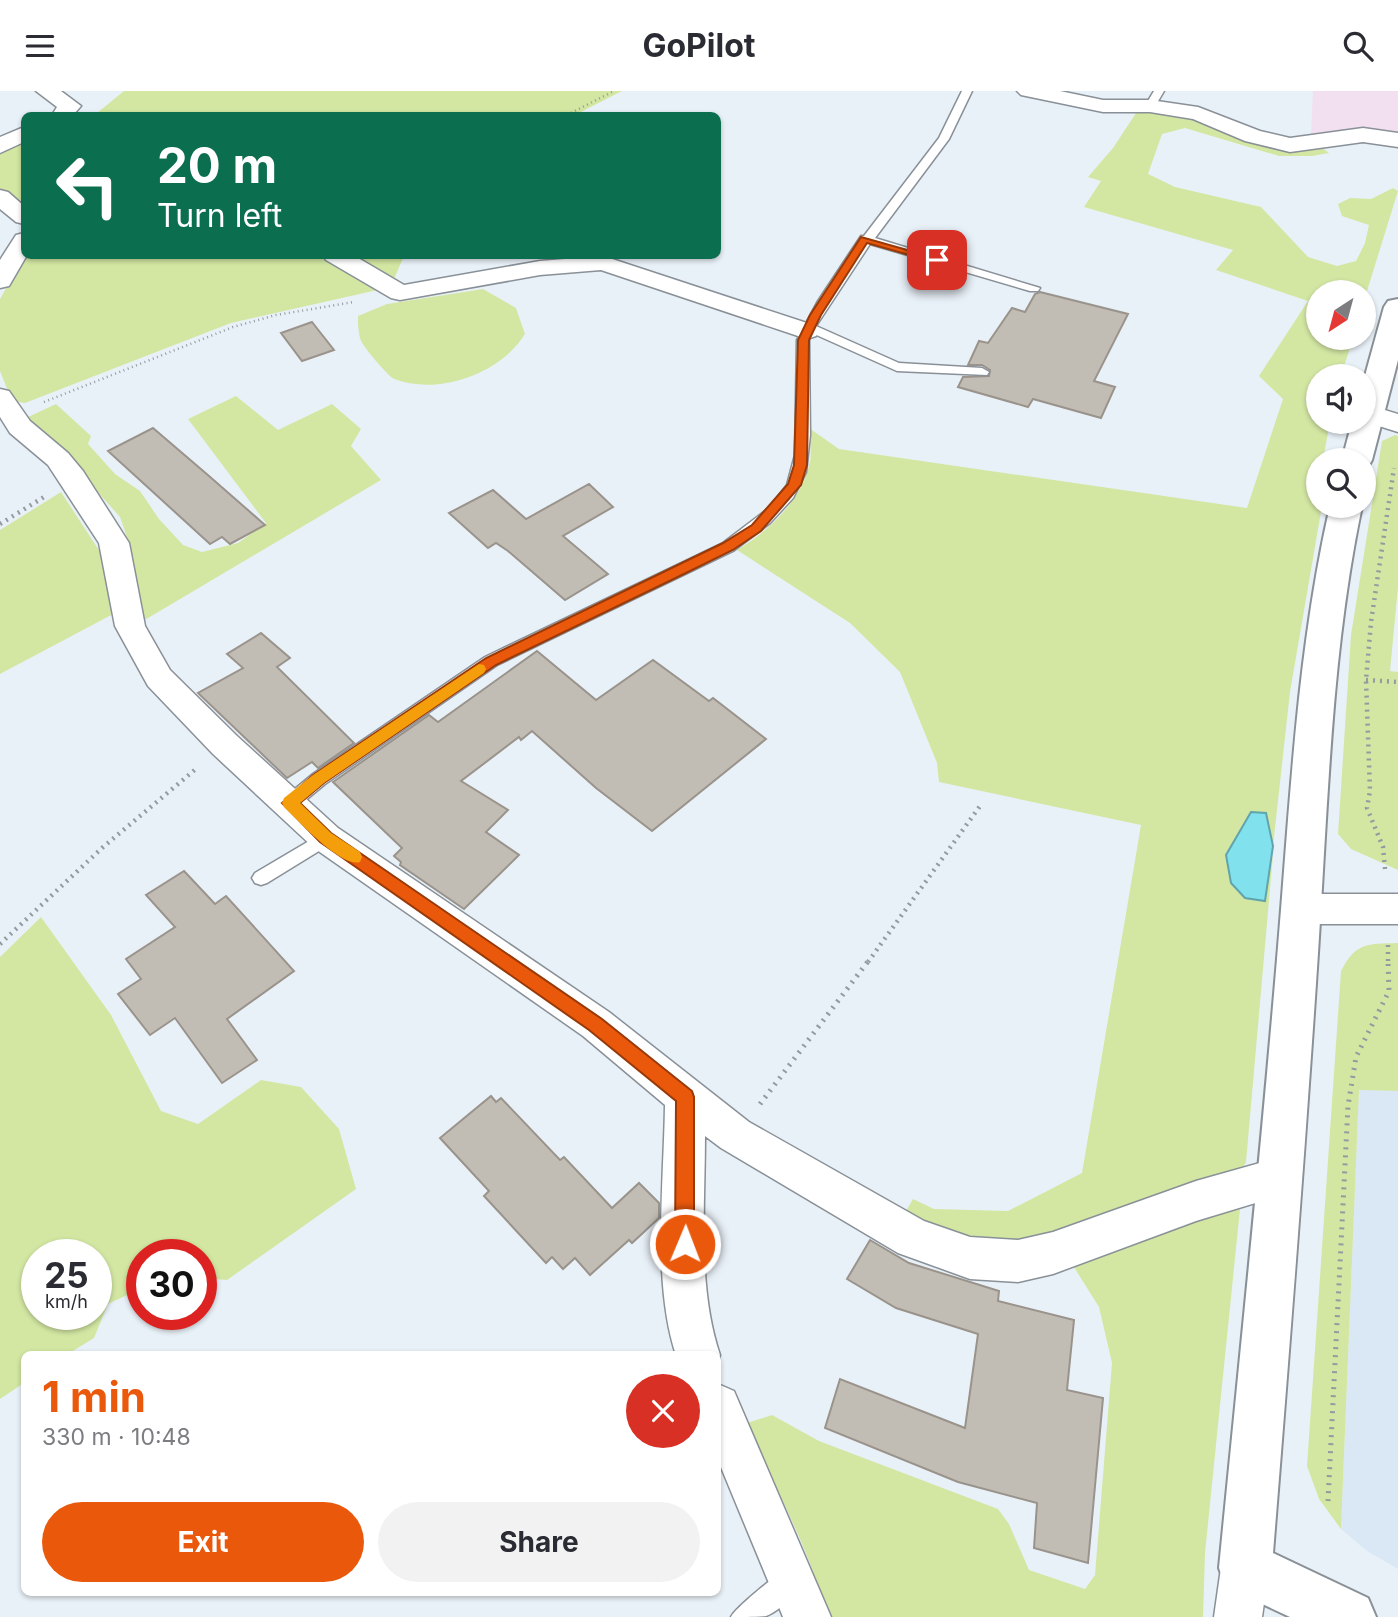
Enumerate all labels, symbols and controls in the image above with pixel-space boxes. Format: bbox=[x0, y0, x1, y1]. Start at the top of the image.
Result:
text: GoPilot bbox=[642, 26, 756, 65]
icon: menu bbox=[21, 27, 59, 65]
icon: search bbox=[1339, 27, 1377, 65]
text: 20 m bbox=[157, 136, 277, 195]
icon: left bbox=[42, 140, 133, 231]
text: Turn left bbox=[157, 196, 282, 235]
pin bbox=[907, 230, 967, 290]
icon: arrive bbox=[918, 241, 956, 279]
north arrow bbox=[1306, 280, 1376, 350]
map controls bbox=[1306, 280, 1376, 518]
button: sound bbox=[1306, 364, 1376, 434]
button: search bbox=[1306, 448, 1376, 518]
position arrow bbox=[648, 1207, 722, 1281]
speed limit sign: 30 bbox=[126, 1239, 217, 1330]
text: 25 bbox=[44, 1254, 89, 1296]
text: km/h bbox=[45, 1291, 88, 1312]
text: 1 min bbox=[42, 1371, 146, 1422]
button: close bbox=[626, 1374, 700, 1448]
text: 330 m · 10:48 bbox=[42, 1423, 191, 1451]
button: Exit bbox=[42, 1502, 364, 1582]
button: Share bbox=[378, 1502, 700, 1582]

